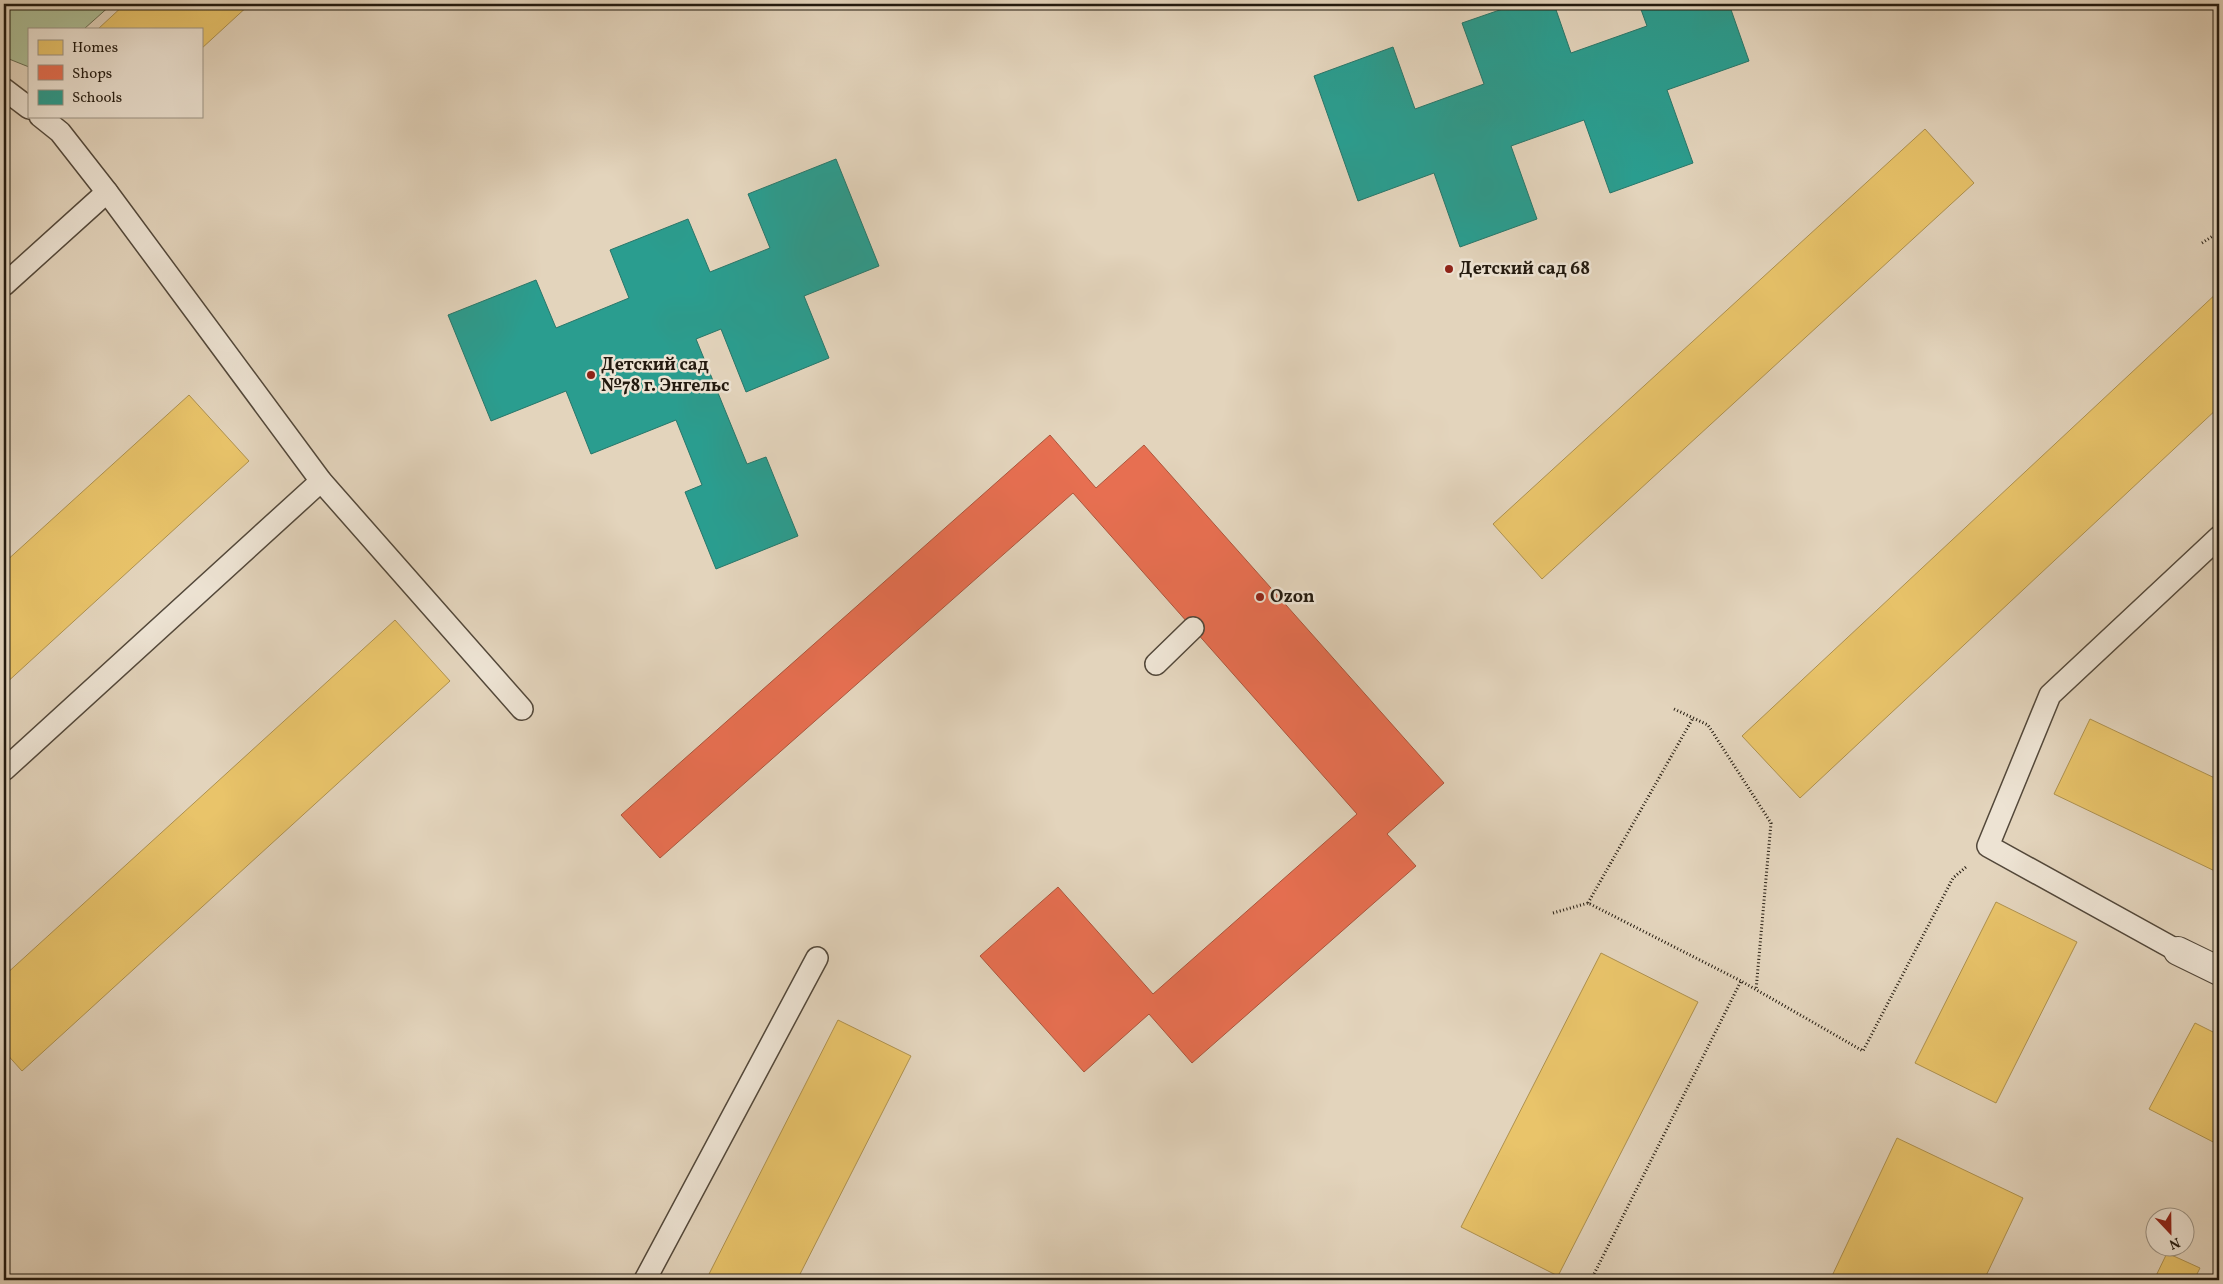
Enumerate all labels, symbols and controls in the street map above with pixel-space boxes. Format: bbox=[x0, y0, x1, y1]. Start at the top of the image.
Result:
legend bbox=[28, 28, 202, 118]
text: Homes bbox=[72, 38, 118, 59]
text: Shops bbox=[72, 64, 112, 85]
text: Schools bbox=[72, 88, 122, 109]
place label: Детский сад 68 bbox=[1459, 257, 1590, 282]
marker: Детский сад 68 bbox=[1443, 263, 1455, 275]
place label: Детский сад №78 г. Энгельс bbox=[601, 353, 730, 399]
marker: Детский сад №78 г. Энгельс bbox=[585, 369, 597, 381]
place label: Ozon bbox=[1270, 585, 1315, 610]
marker: Ozon bbox=[1254, 591, 1266, 603]
north arrow bbox=[2146, 1206, 2196, 1256]
text: N bbox=[2166, 1232, 2183, 1253]

